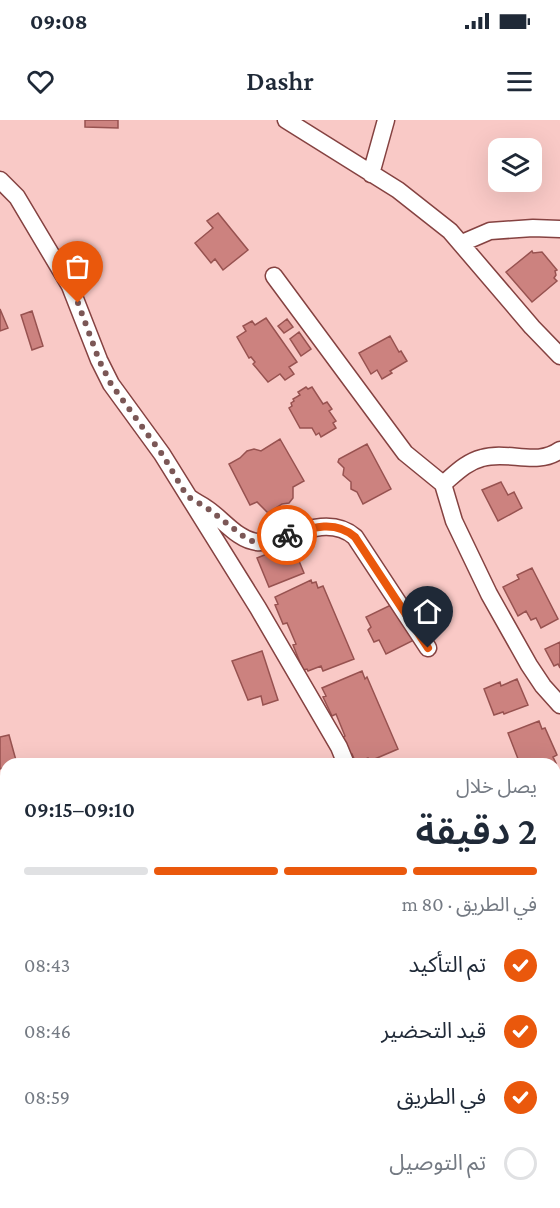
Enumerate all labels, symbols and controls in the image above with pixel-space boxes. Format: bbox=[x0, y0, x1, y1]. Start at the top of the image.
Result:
text: 09:08 bbox=[30, 9, 88, 34]
icon: heart bbox=[24, 65, 57, 98]
icon: menu bbox=[503, 65, 536, 98]
text: Dashr bbox=[246, 66, 314, 96]
map controls bbox=[488, 138, 542, 192]
button: layers bbox=[488, 138, 542, 192]
pin bbox=[52, 241, 103, 303]
icon: bag bbox=[61, 250, 94, 283]
courier bbox=[257, 505, 317, 565]
icon: bike bbox=[271, 519, 304, 552]
pin bbox=[402, 586, 453, 648]
icon: home bbox=[411, 595, 444, 628]
text: يصل خلال bbox=[456, 775, 537, 797]
text: 09:10–09:15 bbox=[24, 797, 135, 822]
text: 2 دقيقة bbox=[416, 809, 537, 852]
text: في الطريق · 80 m bbox=[402, 893, 537, 915]
icon: check bbox=[504, 949, 537, 982]
text: تم التأكيد bbox=[408, 952, 486, 977]
text: 08:43 bbox=[24, 954, 70, 976]
icon: check bbox=[504, 1015, 537, 1048]
text: قيد التحضير bbox=[381, 1018, 486, 1043]
text: 08:46 bbox=[24, 1020, 71, 1042]
icon: check bbox=[504, 1081, 537, 1114]
text: في الطريق bbox=[397, 1084, 486, 1109]
text: 08:59 bbox=[24, 1086, 70, 1108]
text: تم التوصيل bbox=[389, 1150, 486, 1175]

